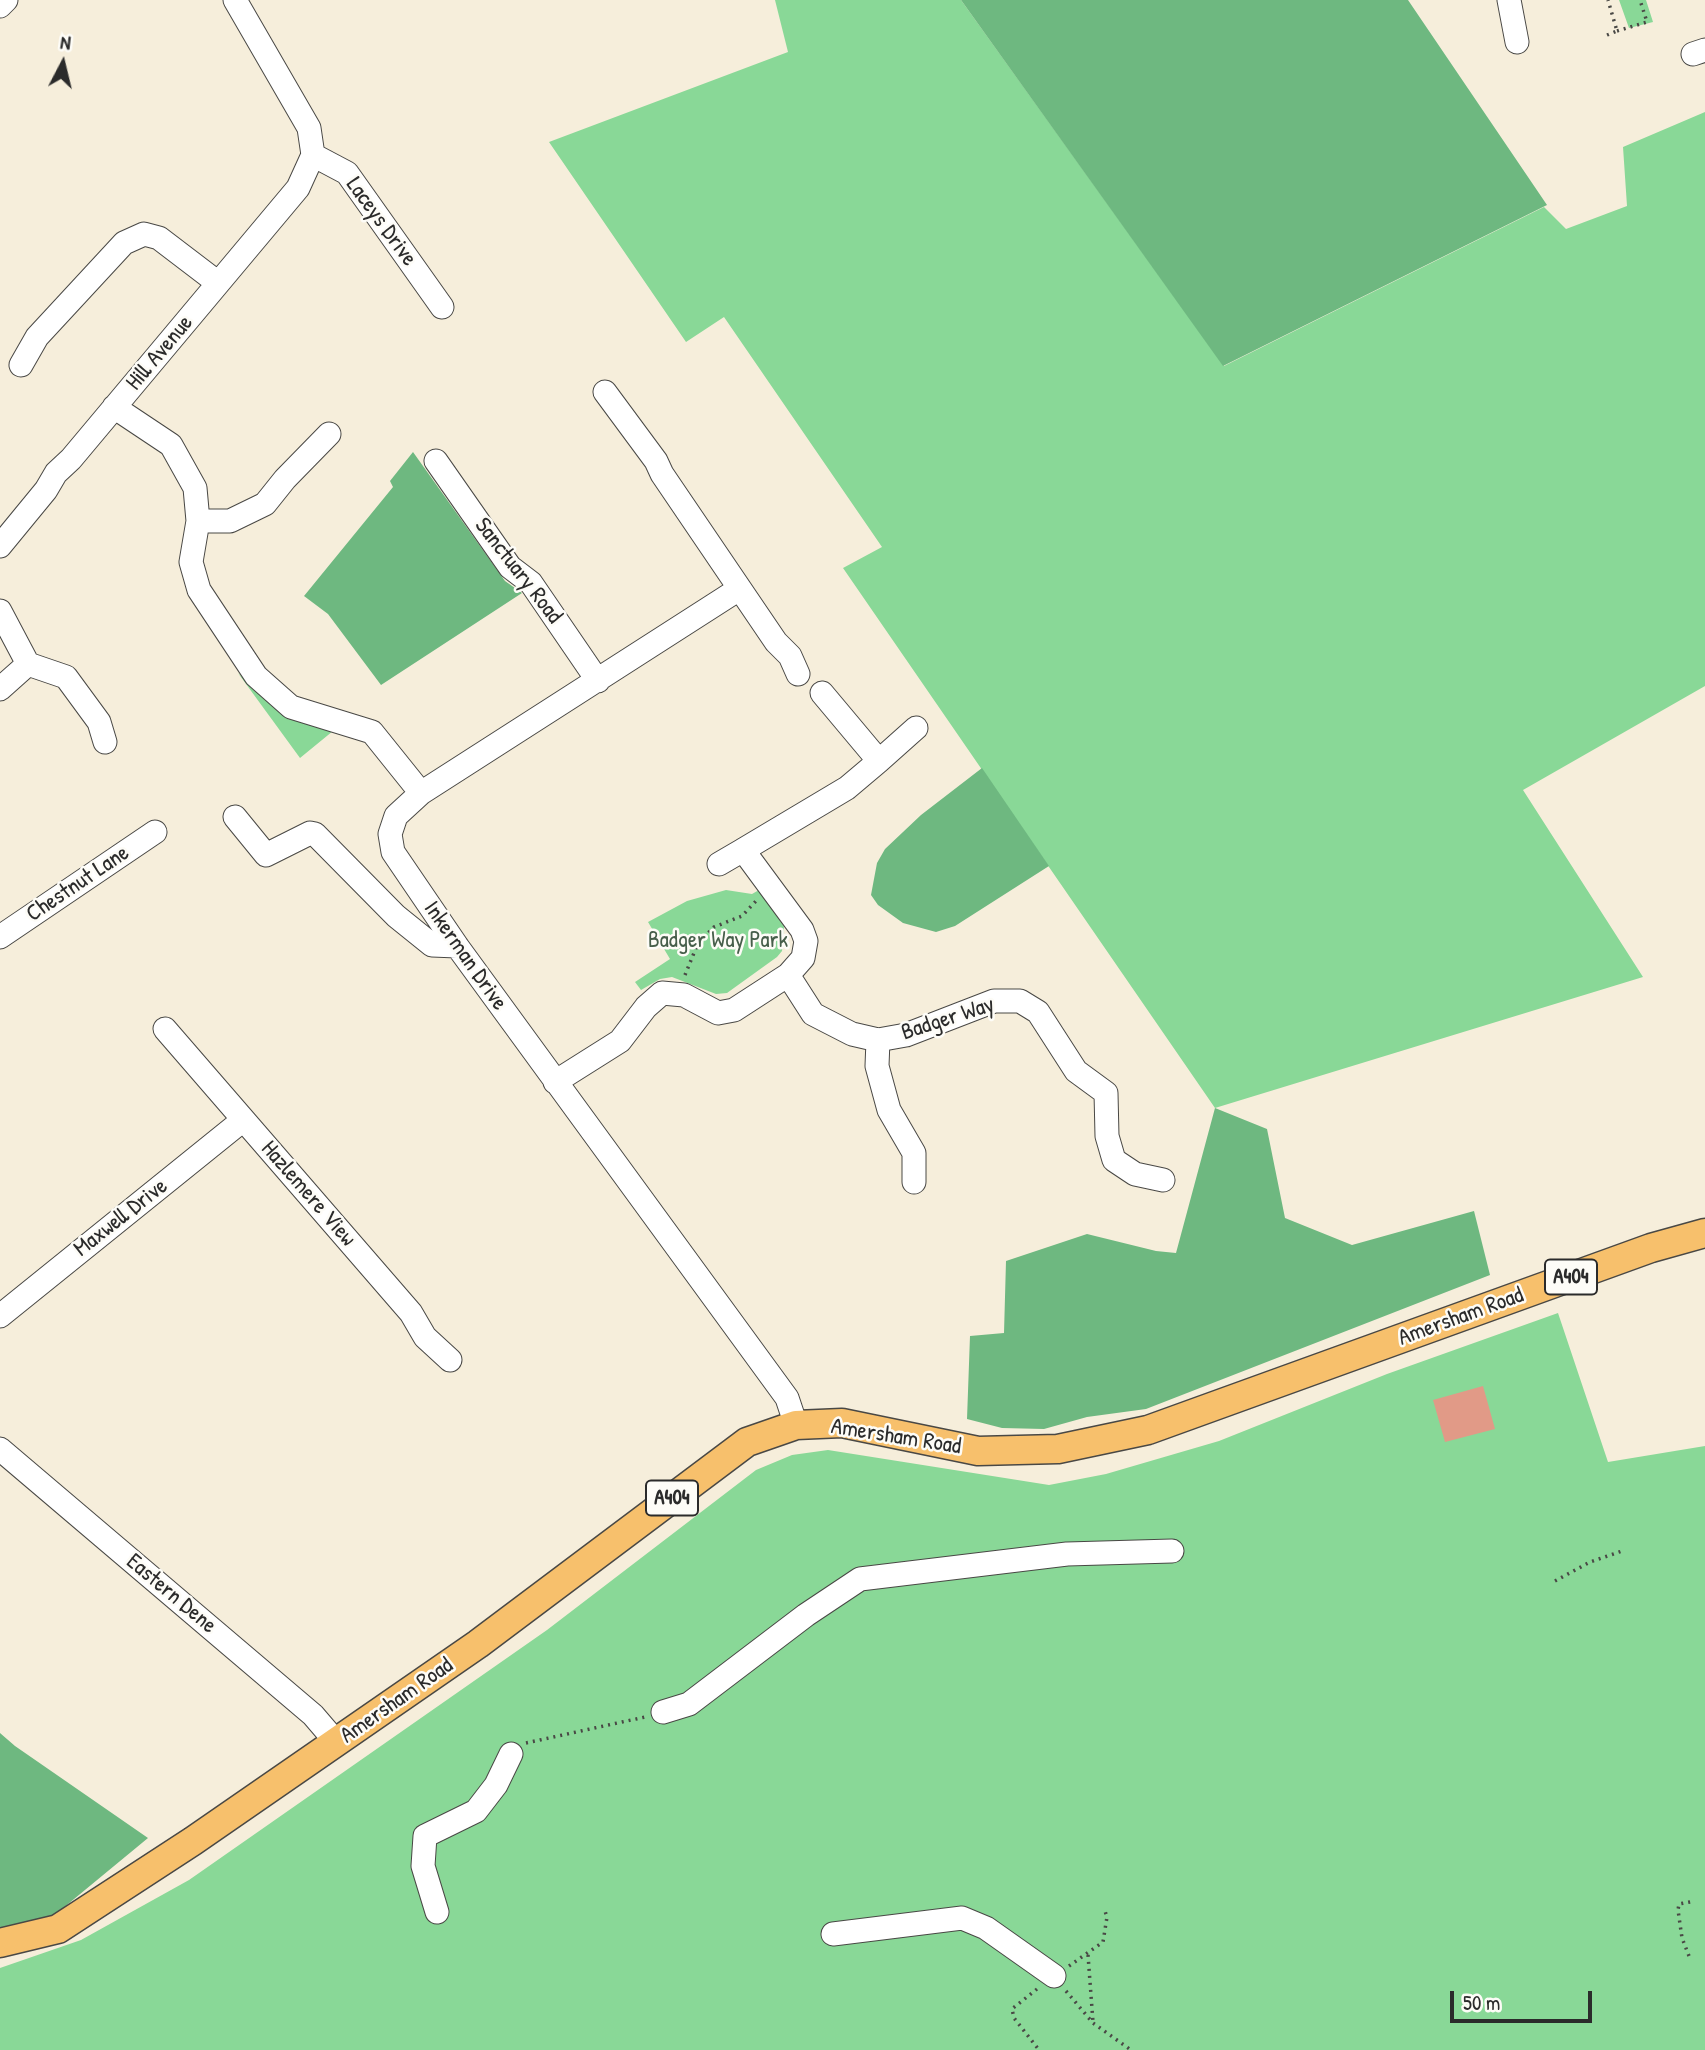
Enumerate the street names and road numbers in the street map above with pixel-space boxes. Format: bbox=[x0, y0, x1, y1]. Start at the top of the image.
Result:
street label: Laceys Drive bbox=[340, 172, 422, 272]
street label: Hill Avenue bbox=[121, 310, 199, 396]
street label: Sanctuary Road bbox=[468, 513, 568, 629]
street label: Chestnut Lane bbox=[21, 840, 135, 928]
street label: Inkerman Drive bbox=[417, 896, 513, 1016]
street label: Badger Way bbox=[898, 991, 998, 1047]
street label: Hazlemere View bbox=[255, 1136, 361, 1252]
street label: Maxwell Drive bbox=[69, 1173, 173, 1263]
road number: A404 bbox=[1545, 1260, 1597, 1294]
street label: Amersham Road bbox=[1395, 1282, 1527, 1352]
street label: Amersham Road bbox=[829, 1413, 963, 1461]
road number: A404 bbox=[646, 1480, 698, 1516]
street label: Eastern Dene bbox=[120, 1548, 222, 1640]
street label: Amersham Road bbox=[335, 1652, 459, 1750]

